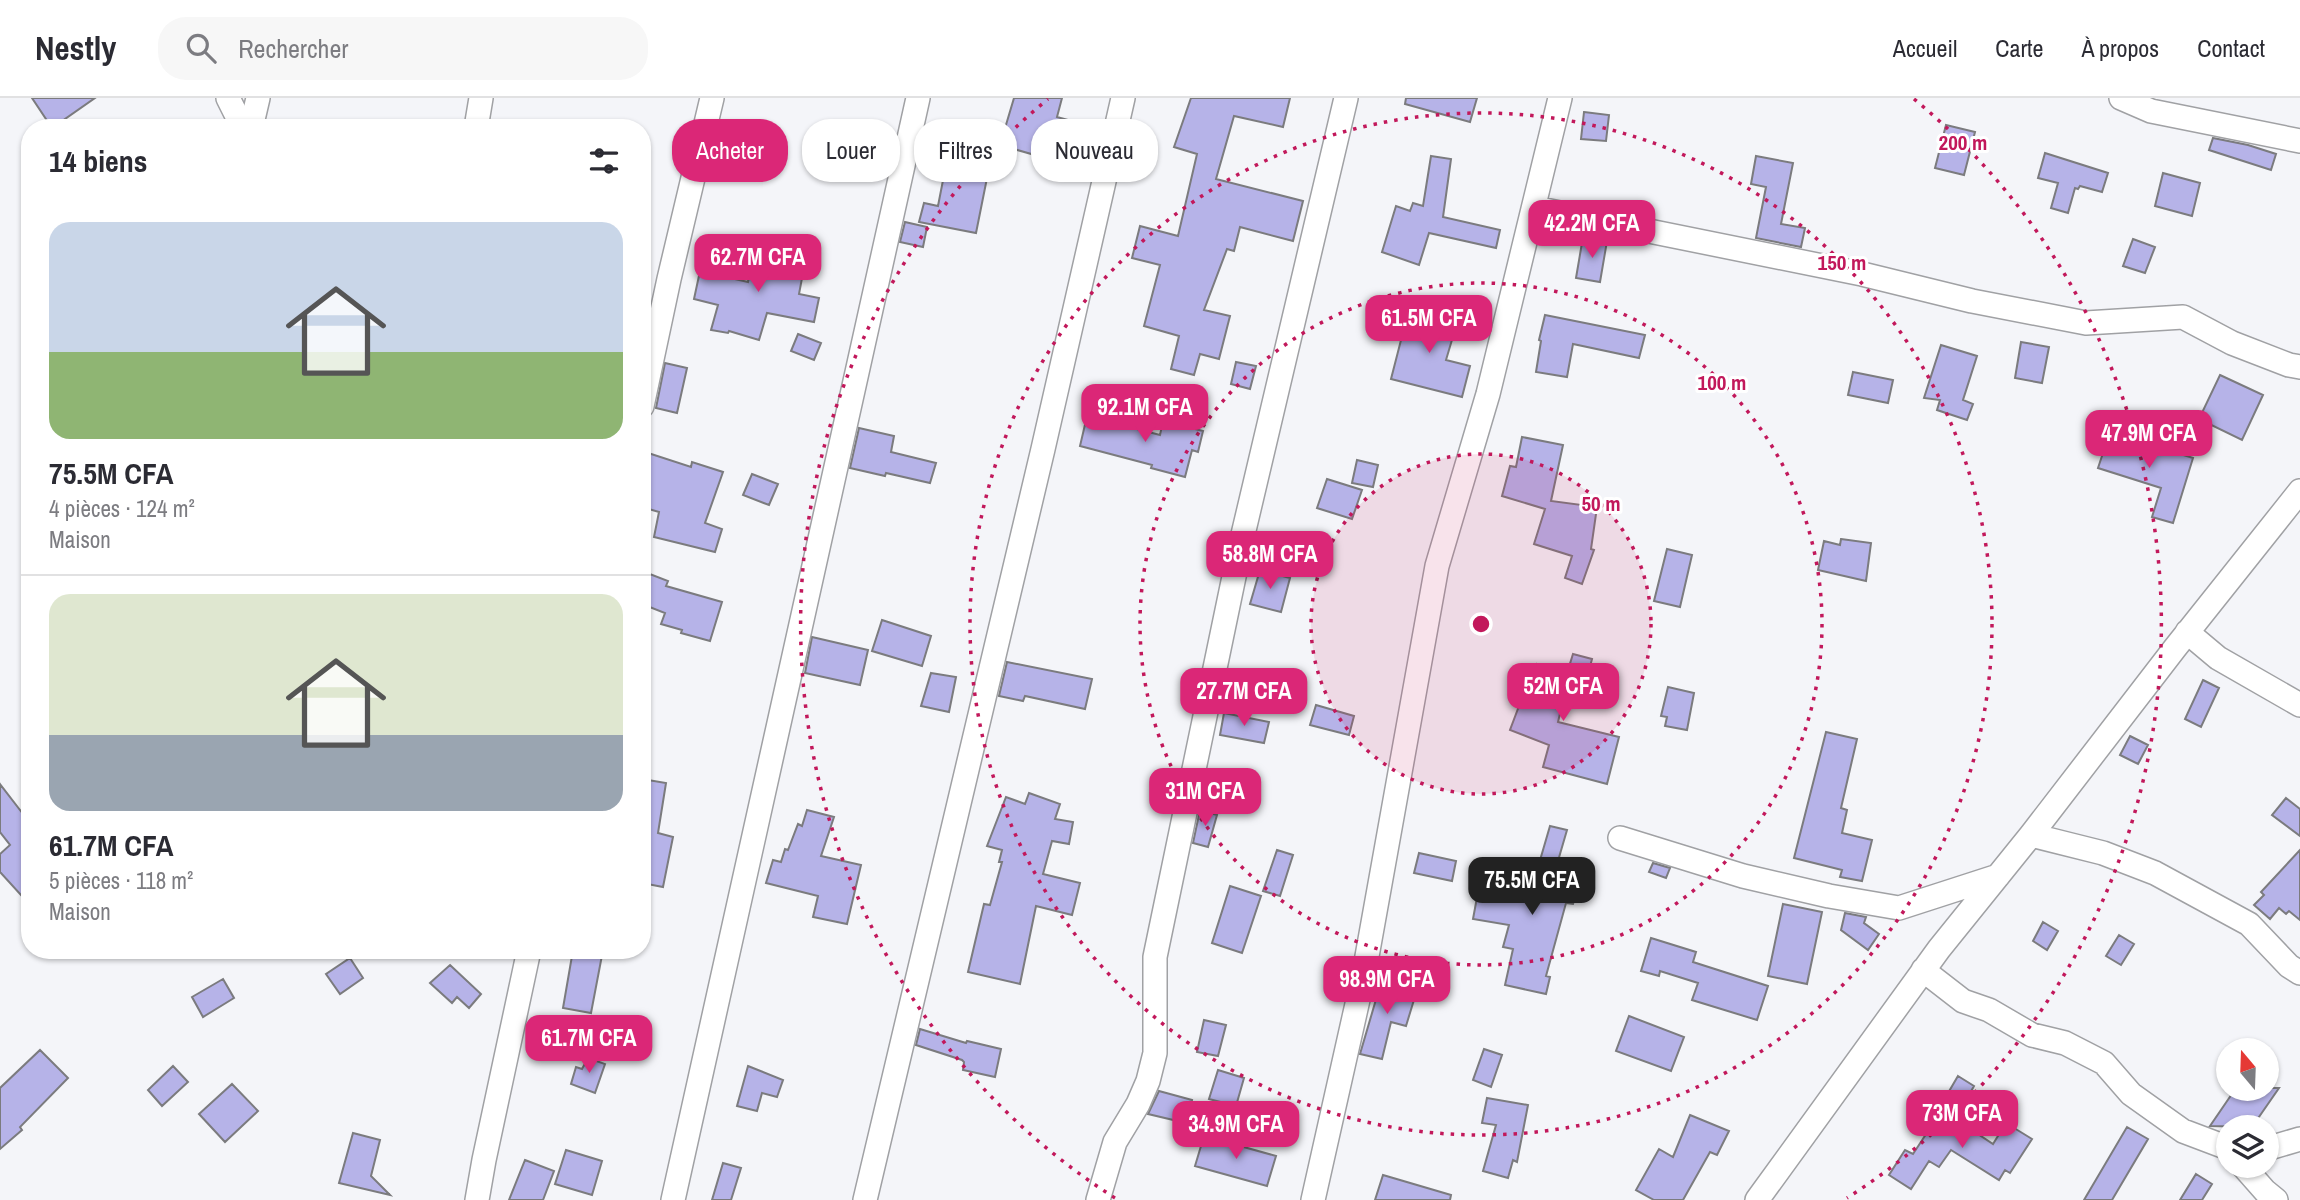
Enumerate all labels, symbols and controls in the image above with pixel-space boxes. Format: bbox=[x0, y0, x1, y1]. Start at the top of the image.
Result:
search box bbox=[158, 17, 648, 80]
text: Nestly bbox=[35, 26, 116, 70]
icon: search bbox=[182, 29, 220, 67]
text: Rechercher bbox=[238, 31, 348, 66]
text: Accueil bbox=[1893, 32, 1957, 64]
text: Carte bbox=[1995, 32, 2043, 64]
text: À propos bbox=[2081, 32, 2159, 64]
text: Contact bbox=[2197, 32, 2265, 64]
chip: Acheter bbox=[672, 119, 788, 182]
chip: Louer bbox=[802, 119, 900, 182]
chip: Filtres bbox=[914, 119, 1017, 182]
chip: Nouveau bbox=[1031, 119, 1158, 182]
text: 200 m bbox=[1939, 128, 1987, 157]
text: 14 biens bbox=[49, 141, 147, 181]
icon: filters bbox=[585, 142, 623, 180]
pin: 42.2M CFA bbox=[1512, 200, 1672, 260]
text: 42.2M CFA bbox=[1544, 207, 1640, 238]
pin: 62.7M CFA bbox=[678, 234, 838, 294]
text: 62.7M CFA bbox=[710, 241, 806, 272]
text: 150 m bbox=[1818, 248, 1866, 277]
icon: home bbox=[273, 268, 399, 394]
pin: 61.5M CFA bbox=[1349, 296, 1509, 355]
text: 61.5M CFA bbox=[1381, 302, 1477, 333]
text: 100 m bbox=[1698, 368, 1746, 397]
pin: 92.1M CFA bbox=[1065, 384, 1225, 444]
text: 92.1M CFA bbox=[1097, 391, 1193, 422]
pin: 47.9M CFA bbox=[2069, 410, 2229, 470]
text: 47.9M CFA bbox=[2101, 417, 2197, 448]
text: 75.5M CFA bbox=[49, 453, 173, 493]
text: 50 m bbox=[1581, 489, 1621, 518]
text: 4 pièces · 124 m² bbox=[49, 493, 195, 524]
text: Maison bbox=[49, 524, 111, 555]
pin: 58.8M CFA bbox=[1190, 532, 1350, 591]
text: 58.8M CFA bbox=[1222, 538, 1318, 569]
centre of rings bbox=[1469, 612, 1493, 636]
icon: home bbox=[273, 640, 399, 766]
pin: 52M CFA bbox=[1498, 664, 1628, 723]
pin: 27.7M CFA bbox=[1164, 668, 1324, 728]
text: 52M CFA bbox=[1523, 670, 1603, 701]
text: 27.7M CFA bbox=[1196, 675, 1292, 706]
pin: 31M CFA bbox=[1140, 768, 1270, 828]
text: 31M CFA bbox=[1165, 775, 1245, 806]
text: 61.7M CFA bbox=[49, 825, 173, 865]
pin: 75.5M CFA bbox=[1452, 858, 1612, 917]
text: 75.5M CFA bbox=[1484, 864, 1580, 895]
text: 5 pièces · 118 m² bbox=[49, 865, 193, 896]
text: Maison bbox=[49, 896, 111, 927]
pin: 98.9M CFA bbox=[1307, 956, 1467, 1016]
text: 98.9M CFA bbox=[1339, 963, 1435, 994]
pin: 61.7M CFA bbox=[509, 1016, 669, 1075]
text: 61.7M CFA bbox=[541, 1022, 637, 1053]
north arrow bbox=[2216, 1038, 2278, 1101]
map controls bbox=[2216, 1038, 2279, 1178]
pin: 73M CFA bbox=[1897, 1090, 2027, 1150]
text: 73M CFA bbox=[1922, 1097, 2002, 1128]
pin: 34.9M CFA bbox=[1156, 1102, 1316, 1161]
text: 34.9M CFA bbox=[1188, 1108, 1284, 1139]
button: layers bbox=[2216, 1115, 2279, 1178]

